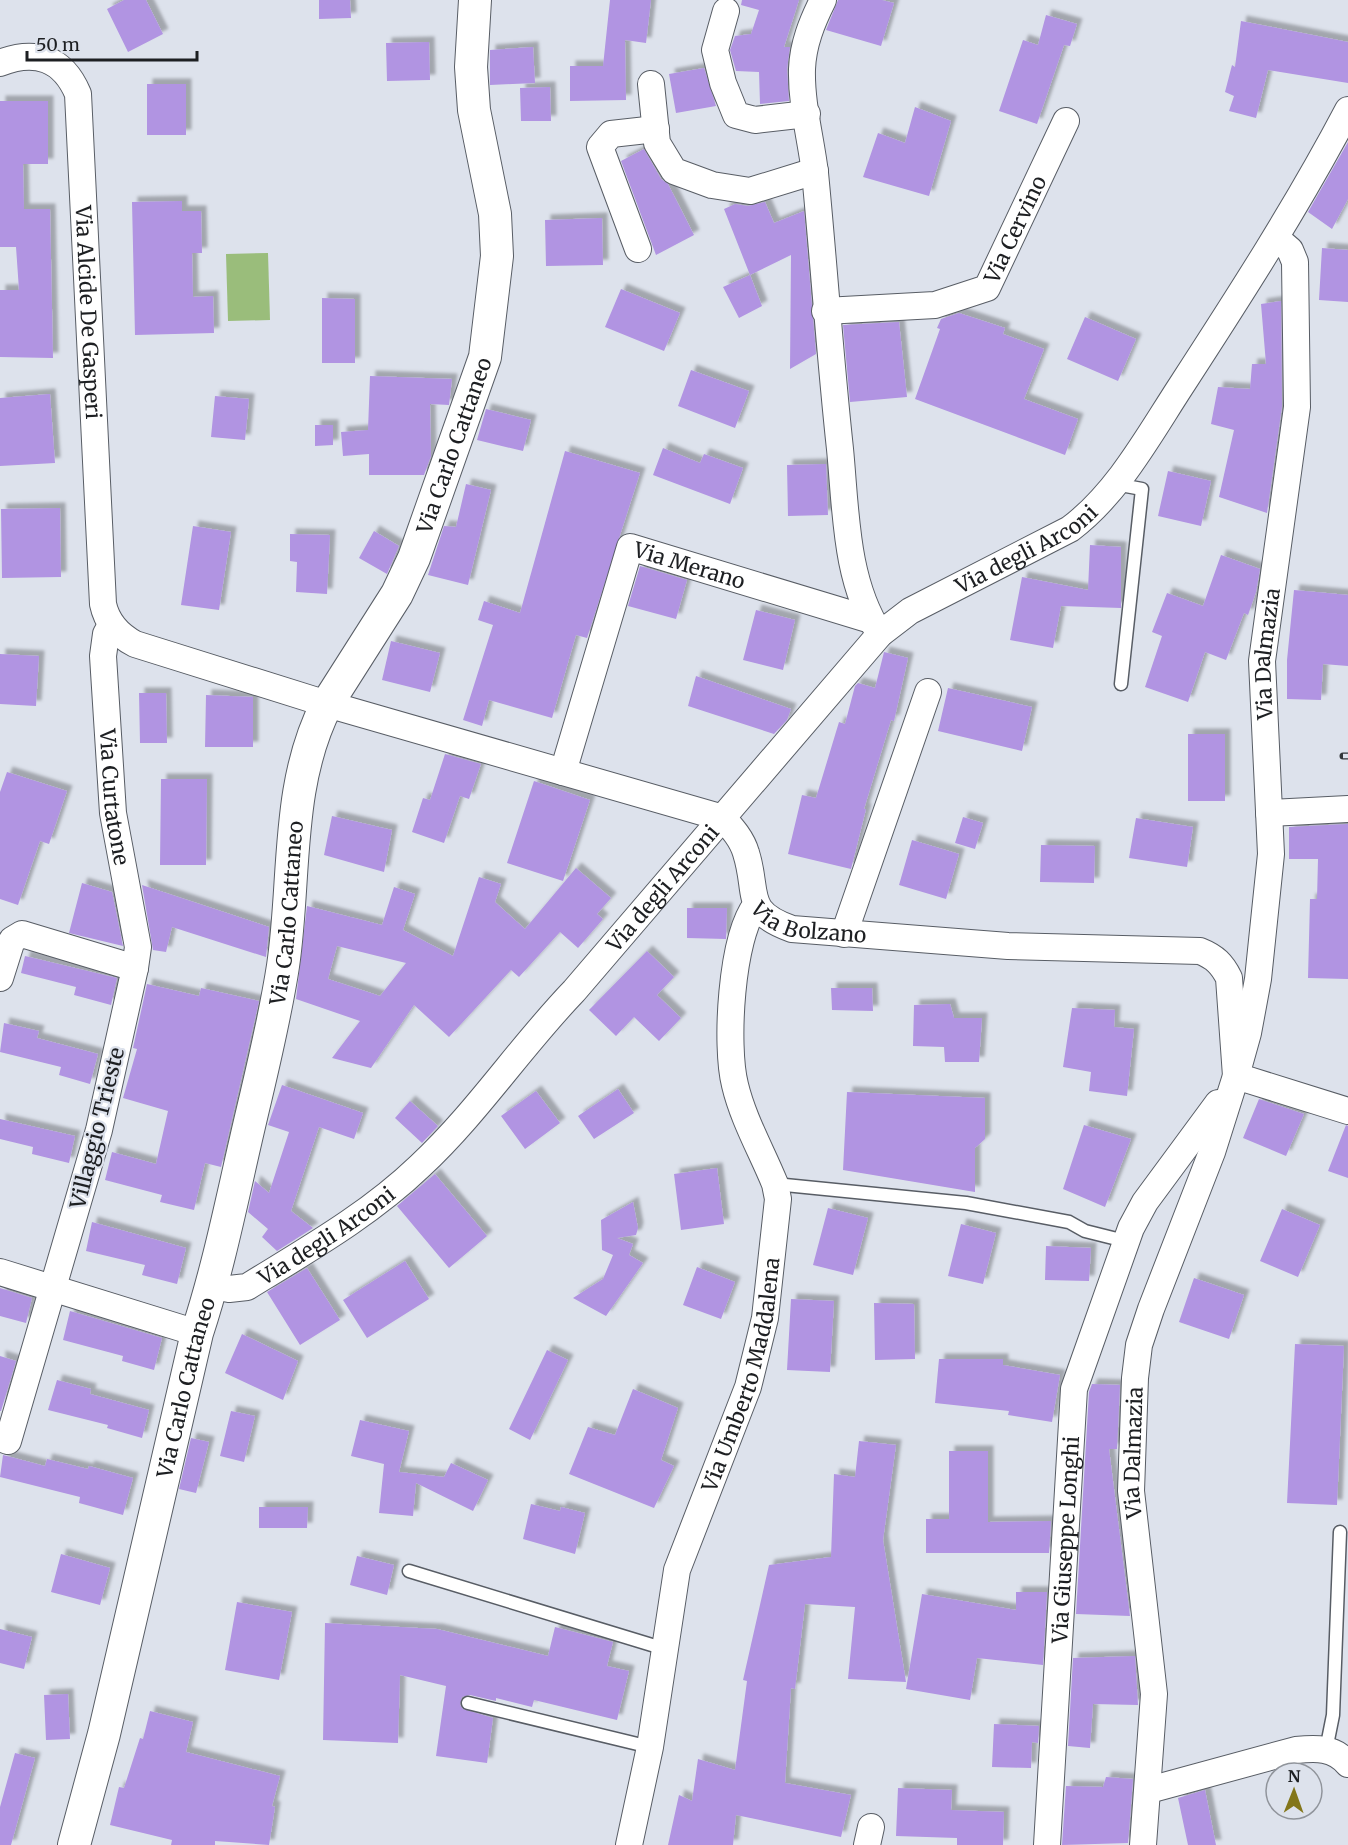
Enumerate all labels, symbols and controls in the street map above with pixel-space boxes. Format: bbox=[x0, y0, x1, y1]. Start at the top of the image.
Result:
scale bar bbox=[27, 24, 196, 62]
text: 50 m bbox=[36, 33, 80, 56]
street label: Via Cervino bbox=[977, 171, 1052, 288]
street label: Via Alcide De Gasperi bbox=[70, 204, 107, 420]
street label: Via Carlo Cattaneo bbox=[410, 353, 497, 538]
street label: Via degli Arconi bbox=[950, 499, 1103, 600]
street label: Via Merano bbox=[630, 535, 749, 595]
street label: Via Dalmazia bbox=[1248, 586, 1285, 721]
street label: Via Curtatone bbox=[94, 727, 136, 867]
street label: Via Carlo Cattaneo bbox=[263, 819, 309, 1008]
street label: Via degli Arconi bbox=[600, 819, 724, 958]
street label: Via Bolzano bbox=[744, 895, 867, 948]
street label: Villaggio Trieste bbox=[64, 1044, 130, 1212]
street label: Via degli Arconi bbox=[252, 1180, 401, 1291]
street label: Via Umberto Maddalena bbox=[695, 1256, 785, 1496]
street label: Via Carlo Cattaneo bbox=[150, 1294, 221, 1481]
street label: Via Dalmazia bbox=[1117, 1386, 1148, 1521]
street label: Via Giuseppe Longhi bbox=[1045, 1435, 1085, 1645]
north arrow bbox=[1264, 1761, 1324, 1821]
text: N bbox=[1288, 1766, 1301, 1786]

